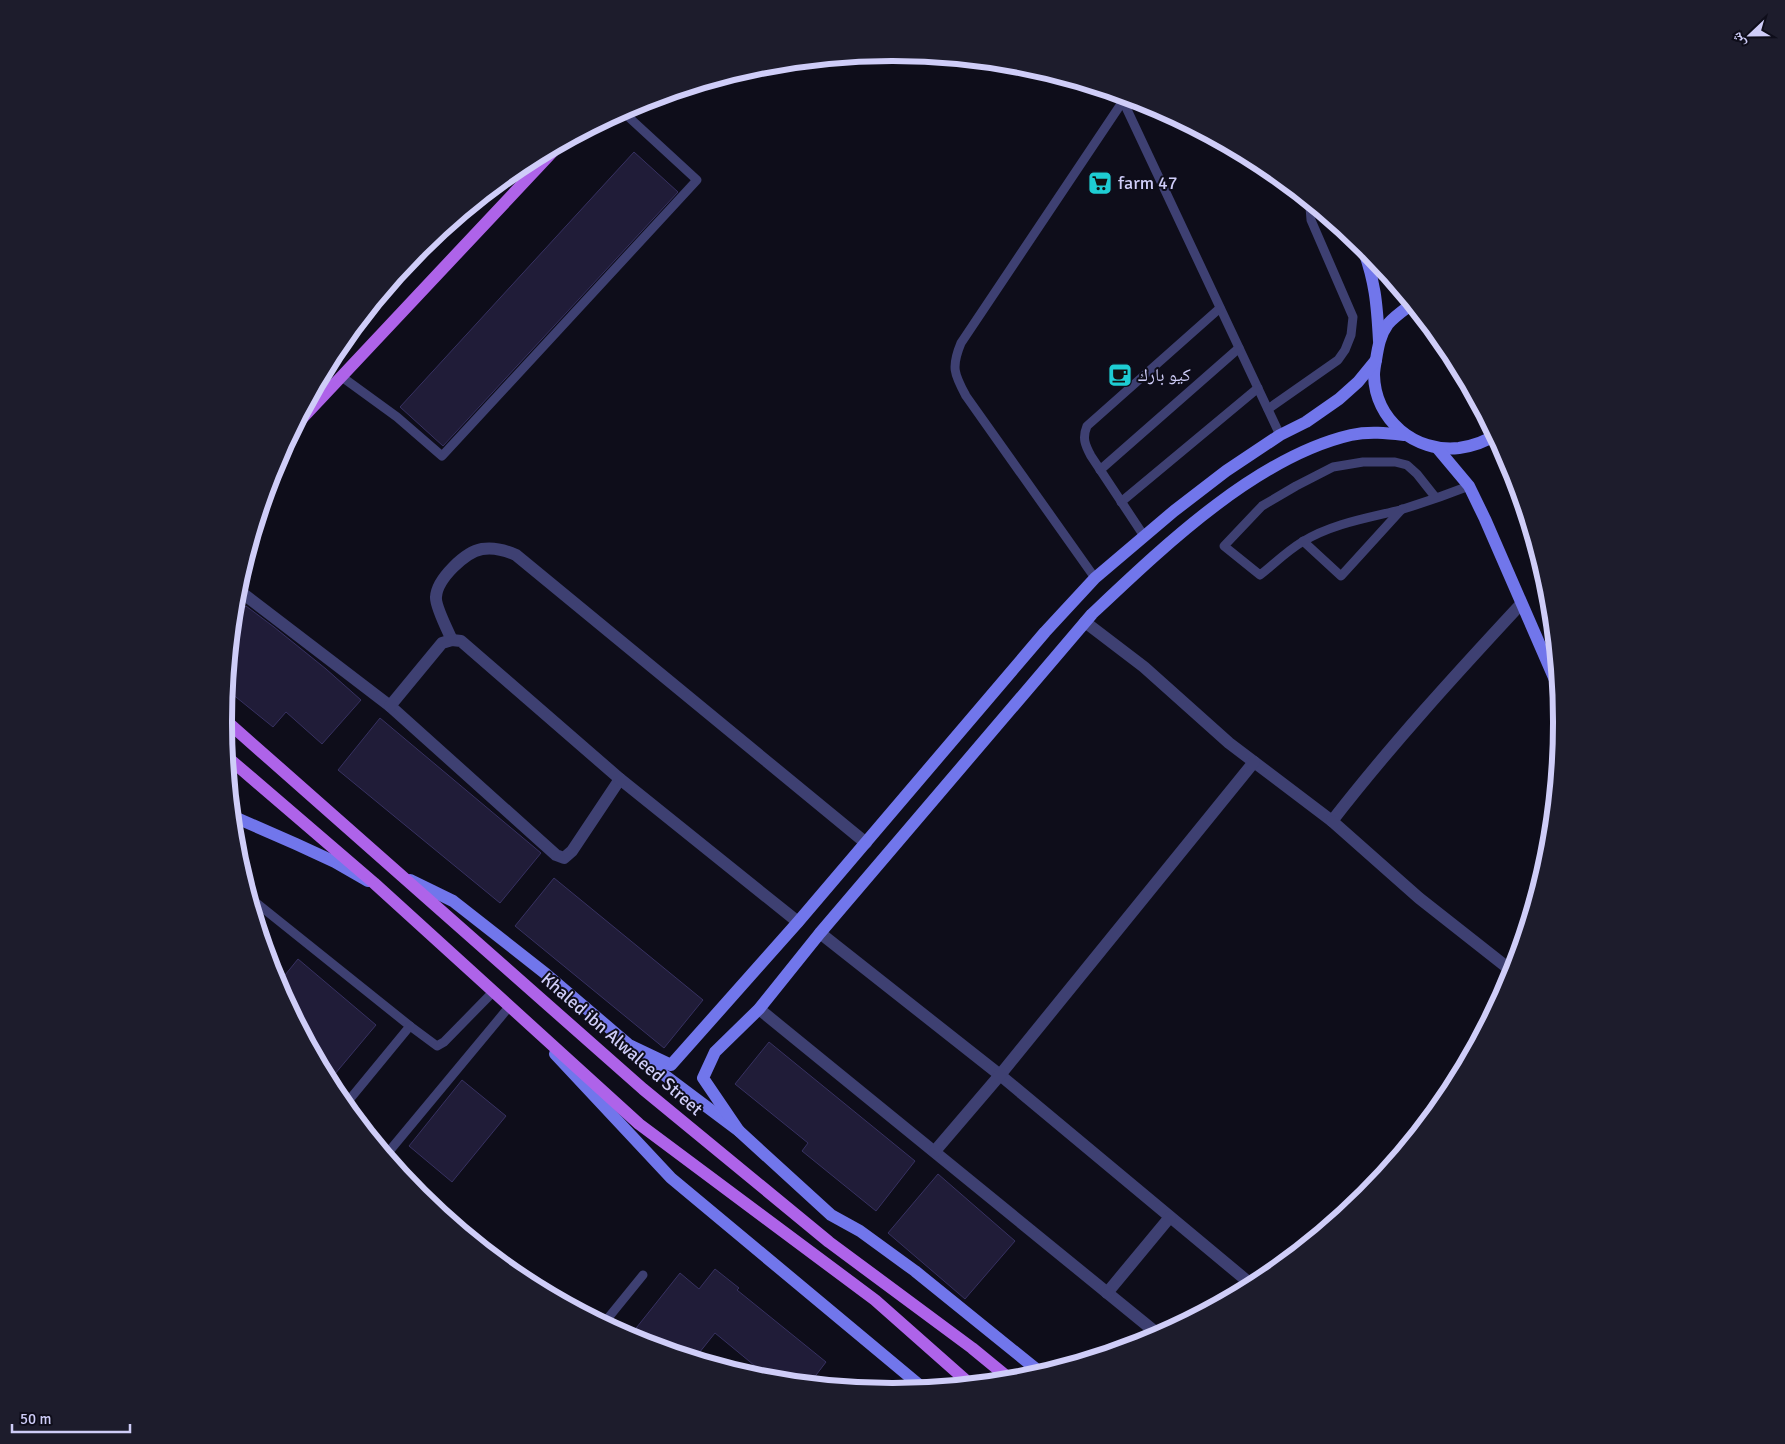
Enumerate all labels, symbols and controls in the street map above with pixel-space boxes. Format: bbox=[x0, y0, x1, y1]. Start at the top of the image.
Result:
north arrow bbox=[1725, 10, 1775, 60]
text: ش bbox=[1728, 29, 1749, 50]
supermarket icon: farm 47 bbox=[1087, 170, 1113, 196]
place label: farm 47 bbox=[1118, 172, 1178, 194]
cafe icon: كيو بارك bbox=[1107, 362, 1133, 388]
place label: كيو بارك bbox=[1138, 364, 1191, 386]
street label: Khaled ibn Alwaleed Street bbox=[537, 968, 707, 1120]
scale bar bbox=[12, 1402, 130, 1434]
text: 50 m bbox=[20, 1410, 51, 1428]

